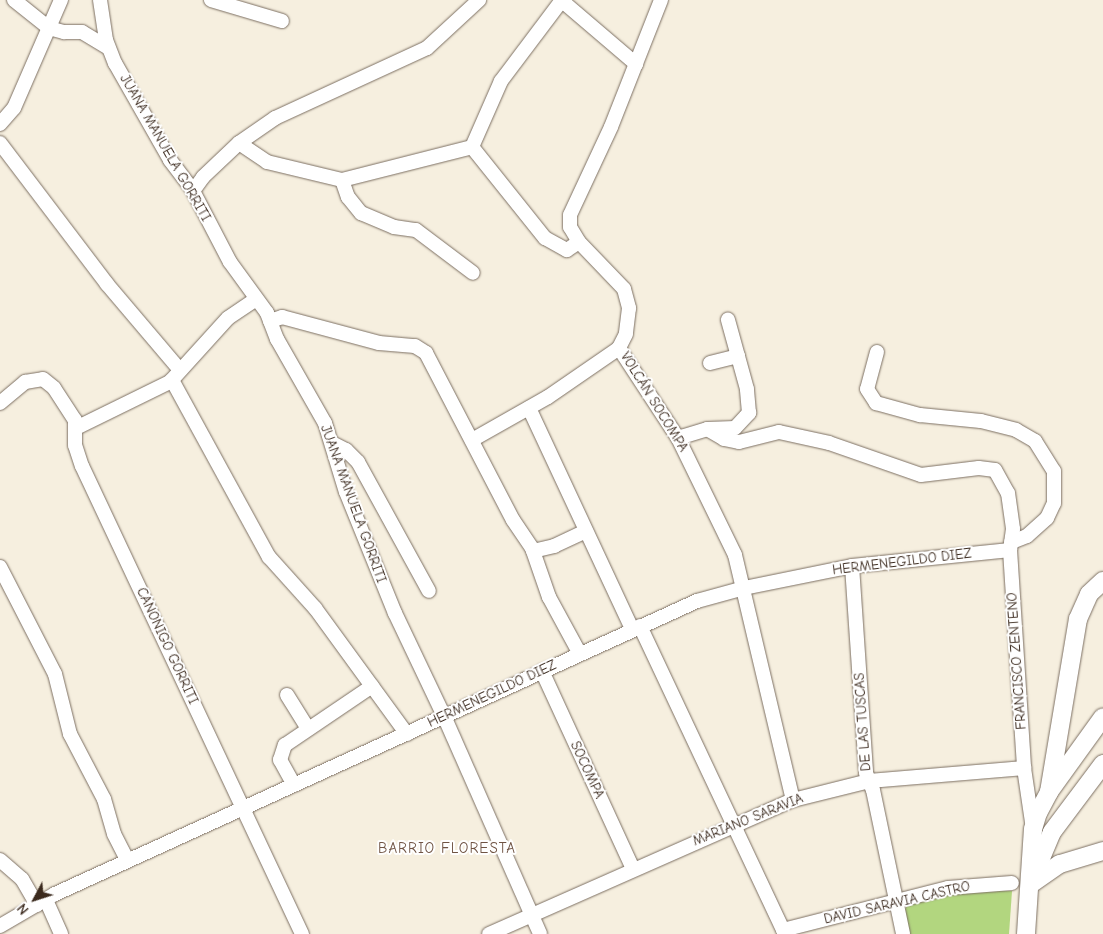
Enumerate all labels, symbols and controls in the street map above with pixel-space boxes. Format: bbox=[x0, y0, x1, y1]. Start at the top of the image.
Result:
street label: JUANA MANUELA GORRITI bbox=[116, 72, 214, 224]
street label: VOLCÁN SOCOMPA bbox=[617, 349, 691, 455]
street label: JUANA MANUELA GORRITI bbox=[317, 423, 389, 585]
street label: HERMENEGILDO DIEZ bbox=[831, 545, 973, 579]
street label: CANONIGO GORRITI bbox=[133, 585, 201, 707]
street label: FRANCISCO ZENTENO bbox=[1004, 592, 1030, 730]
street label: HERMENEGILDO DIEZ bbox=[425, 657, 559, 731]
street label: DE LAS TUSCAS bbox=[851, 672, 875, 772]
street label: SOCOMPA bbox=[566, 739, 608, 801]
street label: MARIANO SARAVIA bbox=[690, 790, 806, 850]
district label: BARRIO FLORESTA bbox=[376, 840, 518, 858]
north arrow bbox=[10, 874, 60, 924]
street label: DAVID SARAVIA CASTRO bbox=[822, 878, 972, 928]
text: N bbox=[14, 900, 33, 918]

